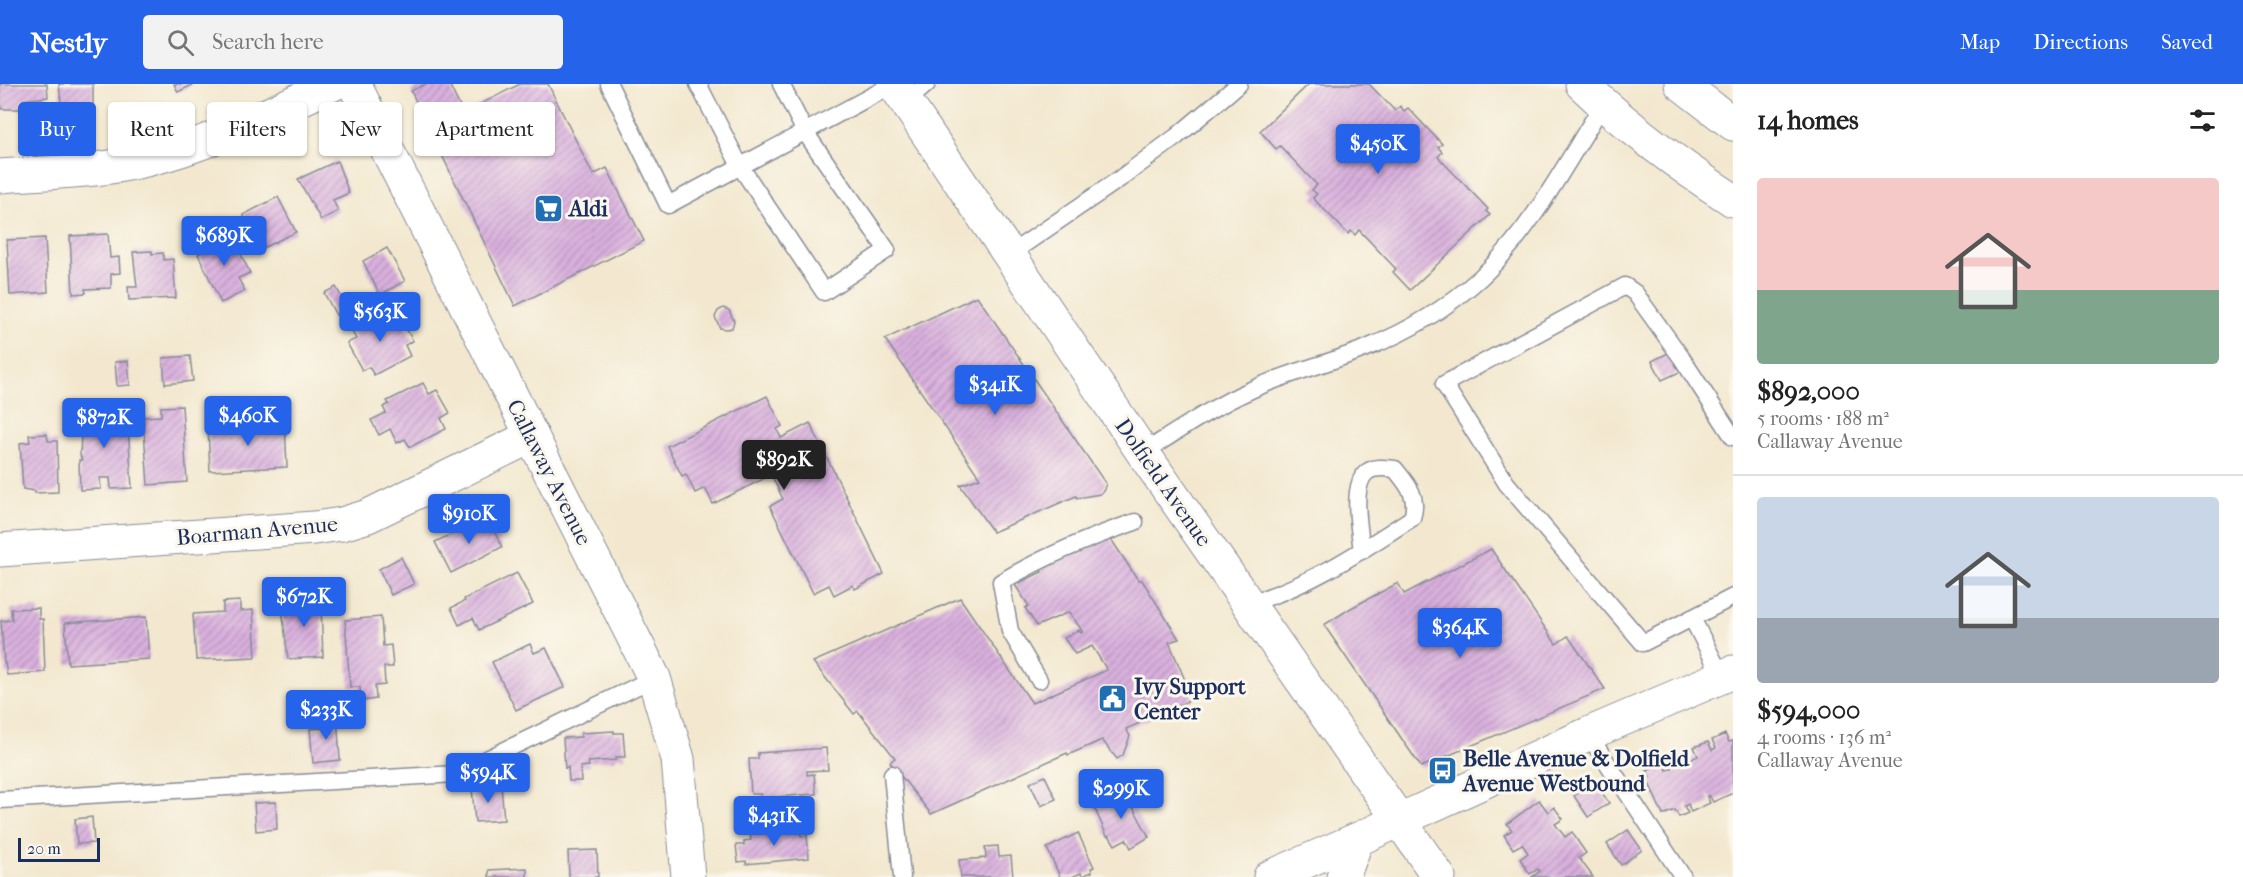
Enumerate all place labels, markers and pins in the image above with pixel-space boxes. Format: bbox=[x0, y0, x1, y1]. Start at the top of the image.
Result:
pin: $450K bbox=[1336, 124, 1420, 175]
supermarket icon: Aldi bbox=[532, 192, 564, 224]
place label: Aldi bbox=[567, 196, 608, 222]
pin: $689K bbox=[182, 216, 266, 267]
pin: $563K bbox=[338, 292, 422, 343]
pin: $341K bbox=[953, 365, 1037, 416]
pin: $460K bbox=[206, 396, 290, 447]
pin: $872K bbox=[62, 398, 146, 449]
pin: $892K bbox=[742, 440, 826, 491]
pin: $910K bbox=[427, 494, 511, 545]
pin: $672K bbox=[262, 577, 346, 628]
pin: $364K bbox=[1418, 608, 1502, 659]
place label: Ivy Support Center bbox=[1134, 674, 1247, 725]
public building icon: Ivy Support Center bbox=[1097, 683, 1129, 715]
pin: $233K bbox=[284, 690, 368, 741]
place label: Belle Avenue & Dolfield Avenue Westbound bbox=[1461, 746, 1690, 797]
pin: $594K bbox=[446, 753, 530, 804]
bus stop icon: Belle Avenue & Dolfield Avenue Westbound bbox=[1426, 755, 1458, 787]
pin: $299K bbox=[1079, 769, 1163, 820]
pin: $431K bbox=[732, 796, 816, 847]

